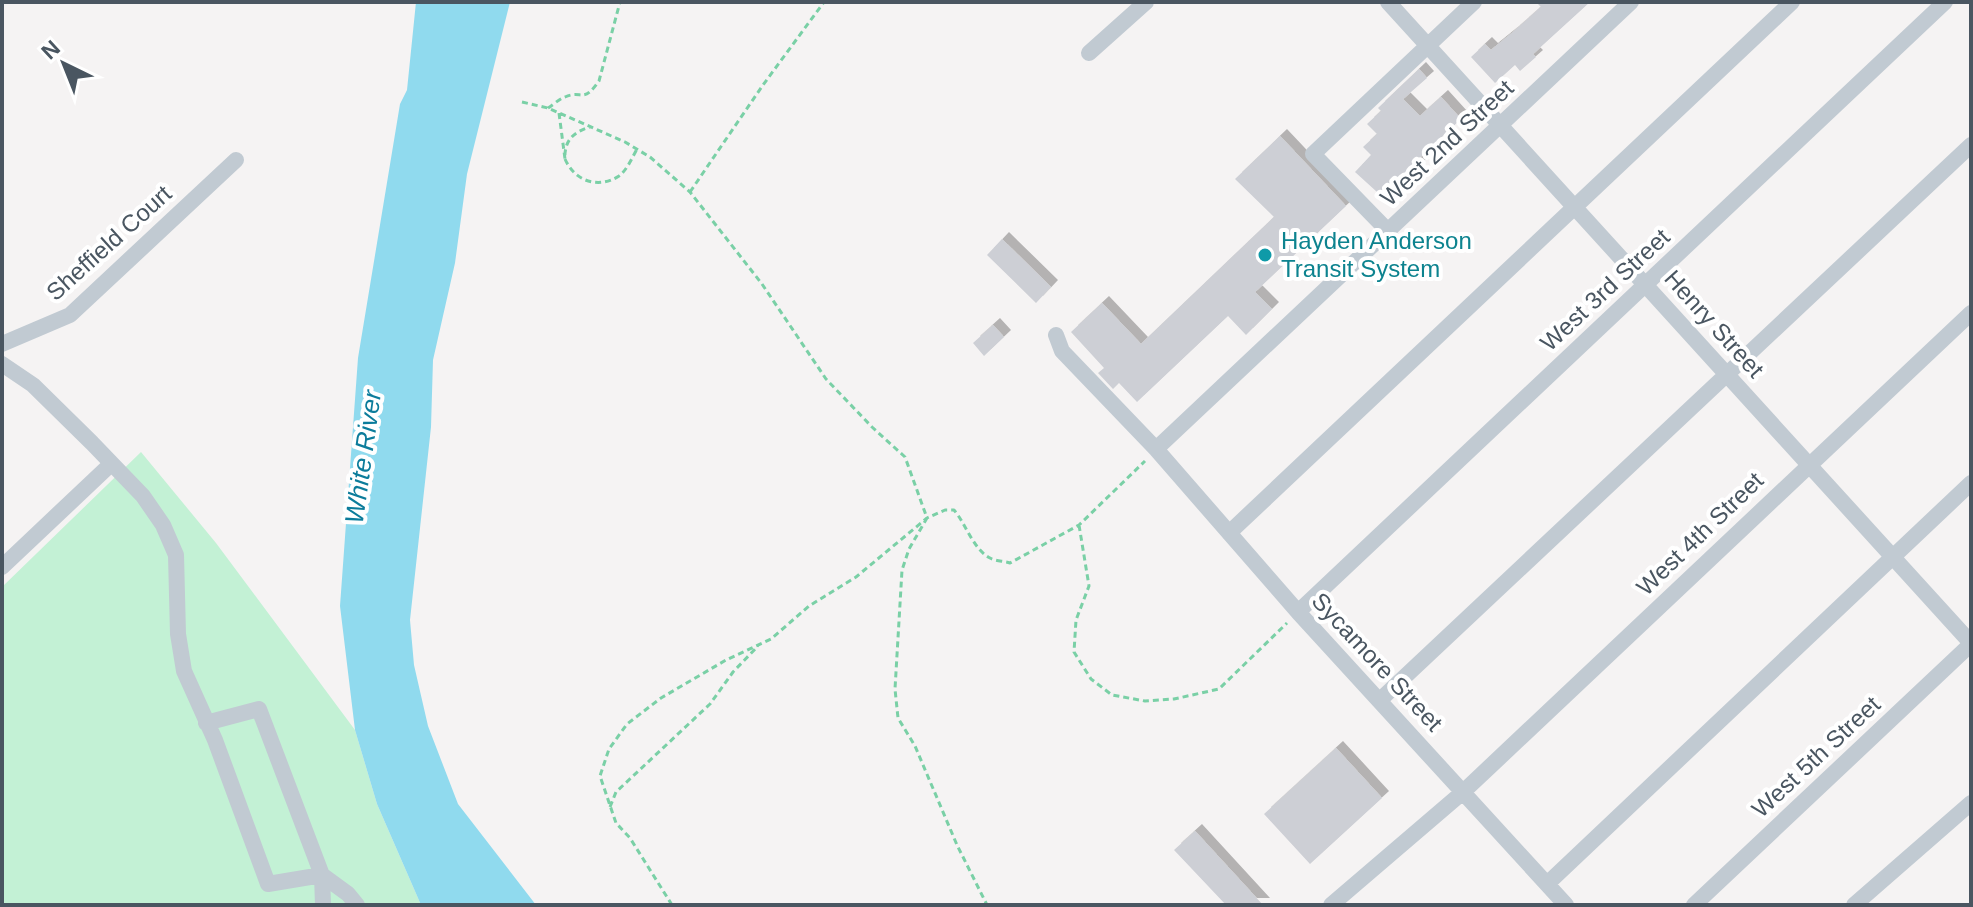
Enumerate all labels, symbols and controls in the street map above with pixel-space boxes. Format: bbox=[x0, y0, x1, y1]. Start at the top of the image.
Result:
north arrow bbox=[24, 24, 104, 104]
text: N bbox=[36, 35, 65, 64]
street label: West 2nd Street bbox=[1375, 74, 1519, 211]
street label: Sheffield Court bbox=[41, 179, 177, 306]
street label: West 3rd Street bbox=[1535, 223, 1675, 356]
place label: Hayden Anderson Transit System bbox=[1281, 227, 1472, 282]
marker: Hayden Anderson Transit System bbox=[1256, 246, 1274, 264]
street label: Henry Street bbox=[1659, 265, 1770, 383]
water label: White River bbox=[339, 387, 387, 526]
street label: West 4th Street bbox=[1631, 466, 1769, 601]
street label: Sycamore Street bbox=[1307, 587, 1448, 736]
street label: West 5th Street bbox=[1746, 690, 1885, 823]

